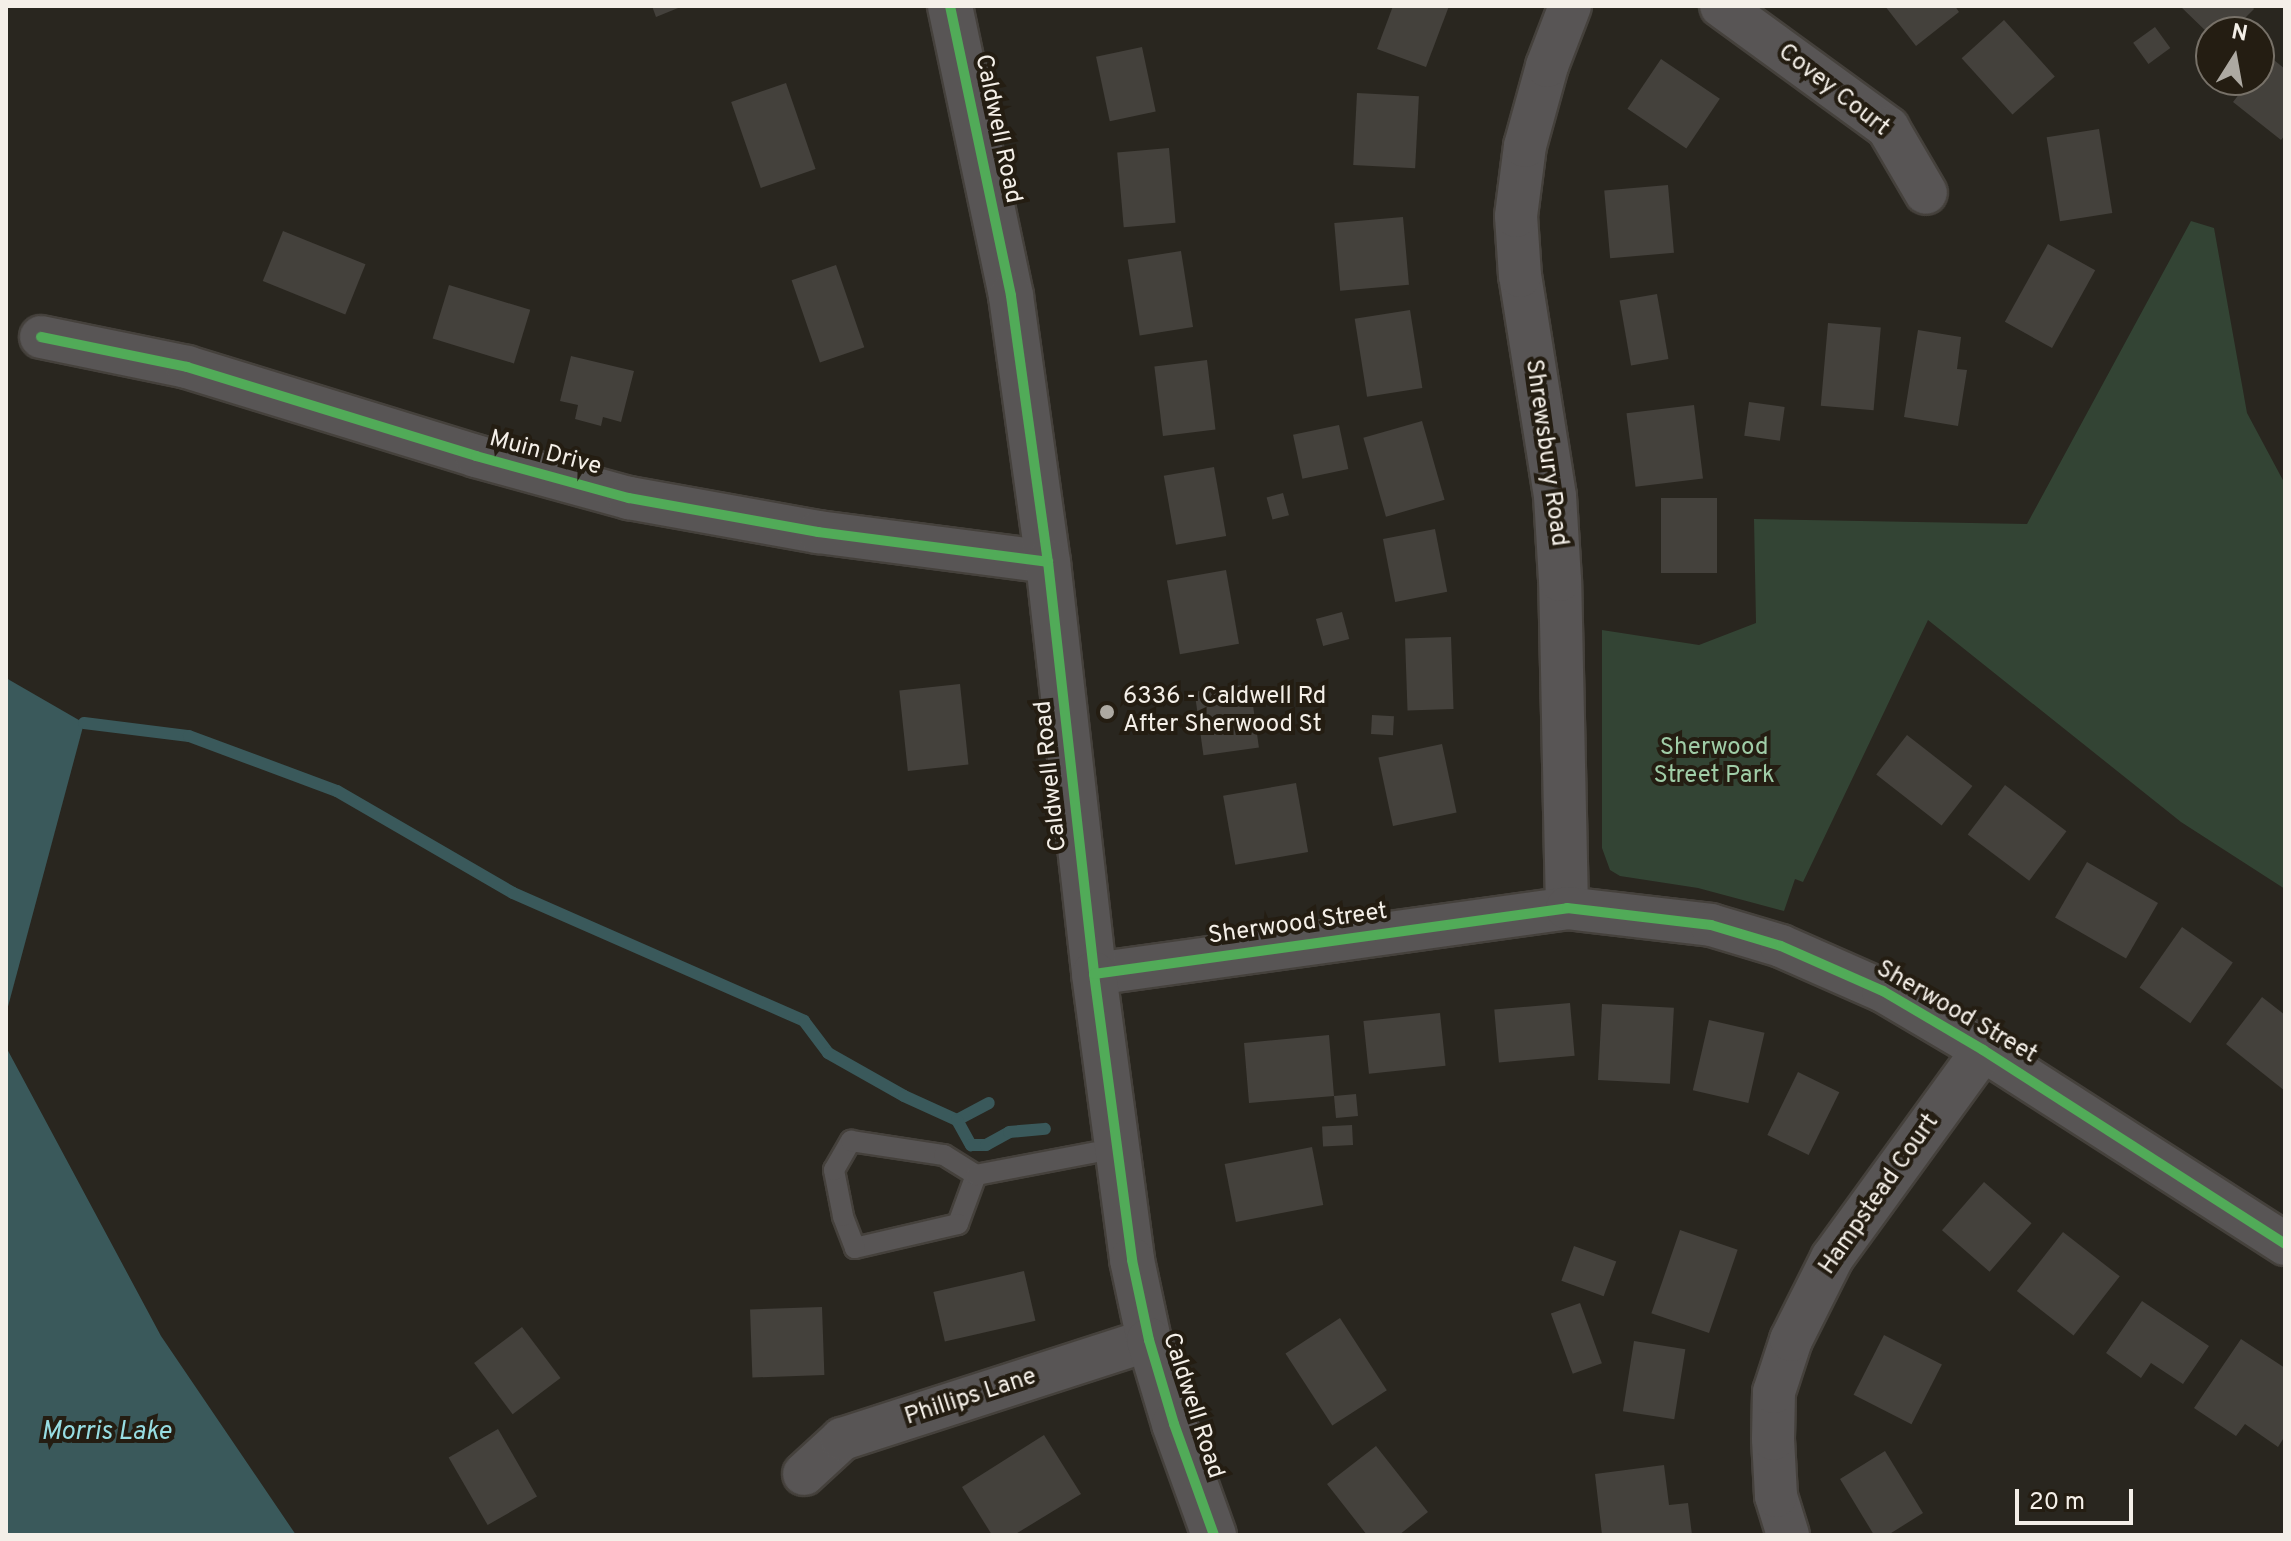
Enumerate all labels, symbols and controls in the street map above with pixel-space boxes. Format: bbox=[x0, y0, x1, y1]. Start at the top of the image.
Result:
north arrow bbox=[2195, 16, 2275, 96]
text: N bbox=[2229, 19, 2250, 49]
street label: Covey Court bbox=[1772, 39, 1894, 143]
street label: Caldwell Road bbox=[967, 52, 1027, 206]
street label: Shrewsbury Road bbox=[1518, 358, 1572, 548]
street label: Muin Drive bbox=[486, 425, 604, 483]
place label: 6336 - Caldwell Rd After Sherwood St bbox=[1123, 684, 1326, 740]
street label: Caldwell Road bbox=[1030, 699, 1074, 853]
marker: 6336 - Caldwell Rd After Sherwood St bbox=[1098, 703, 1116, 721]
park label: Sherwood Street Park bbox=[1653, 735, 1775, 791]
street label: Sherwood Street bbox=[1207, 898, 1389, 952]
street label: Sherwood Street bbox=[1871, 955, 2041, 1071]
street label: Hampstead Court bbox=[1814, 1109, 1946, 1281]
street label: Caldwell Road bbox=[1155, 1329, 1229, 1483]
street label: Phillips Lane bbox=[902, 1363, 1040, 1433]
water label: Morris Lake bbox=[41, 1417, 171, 1449]
scale bar bbox=[2019, 1473, 2137, 1523]
text: 20 m bbox=[2029, 1488, 2085, 1518]

